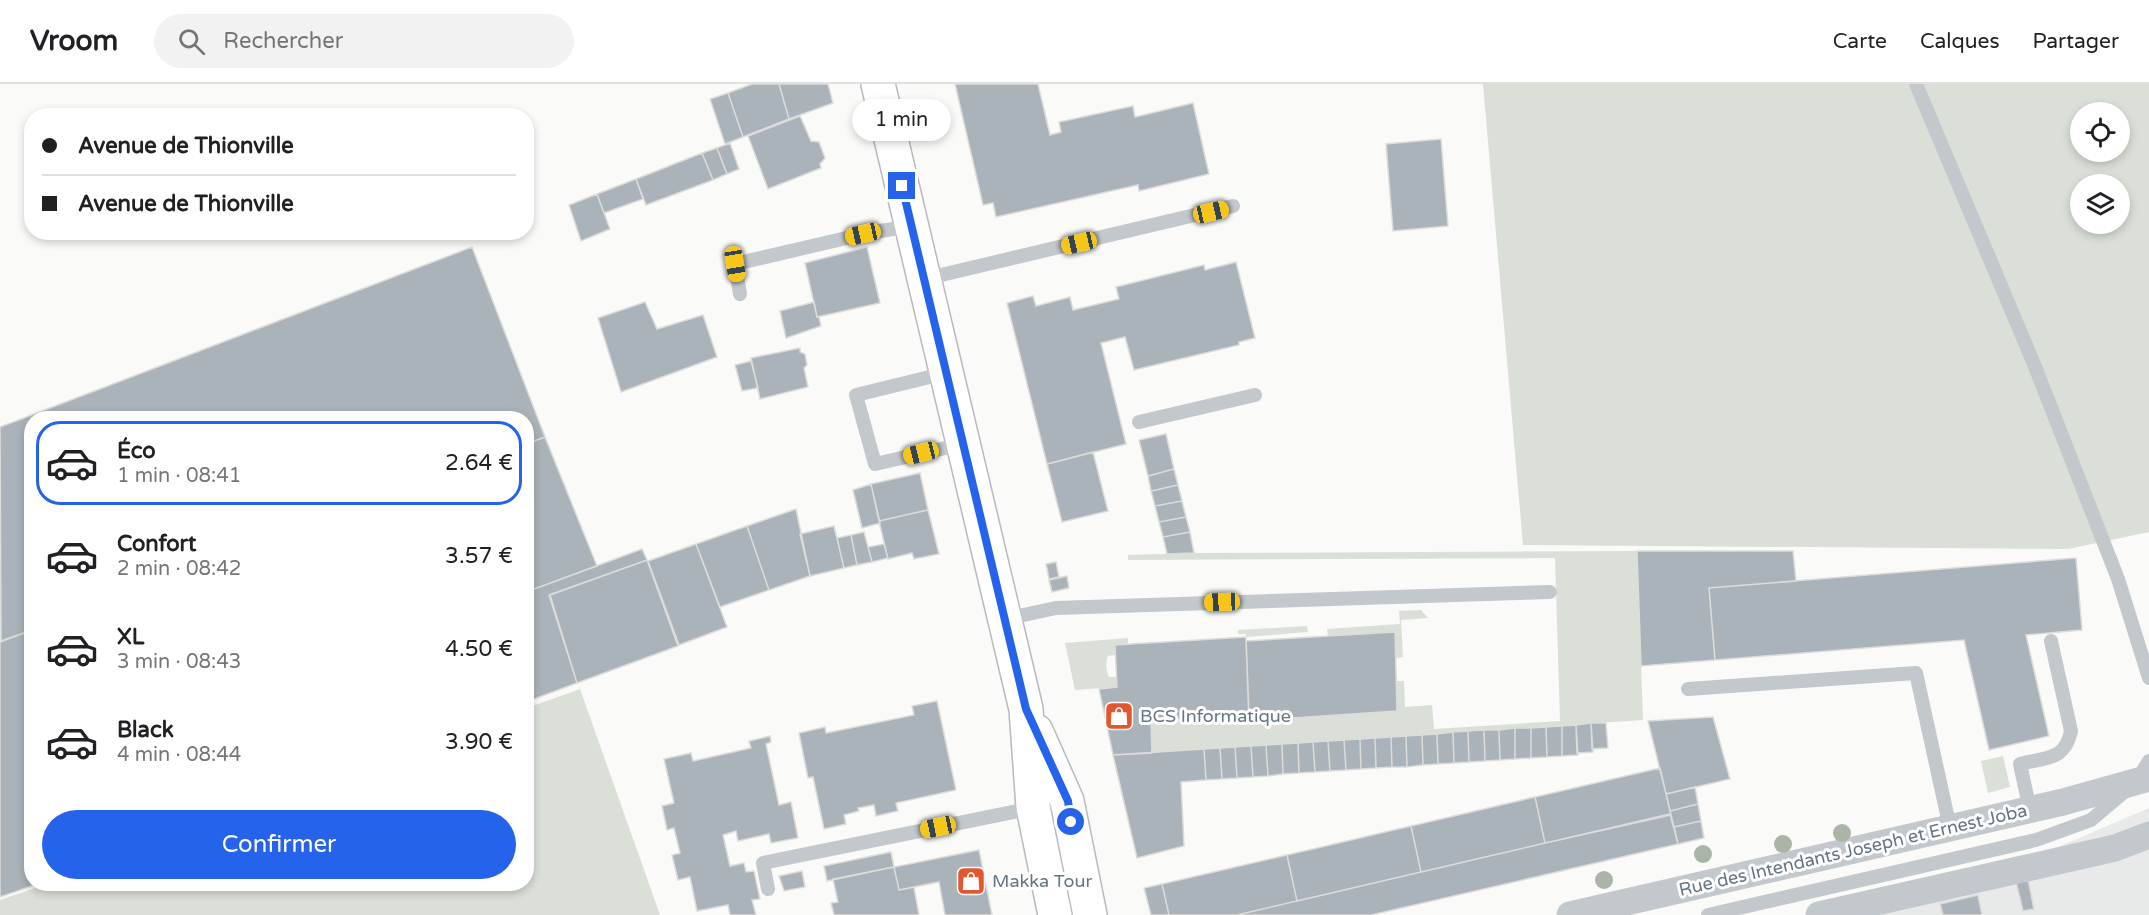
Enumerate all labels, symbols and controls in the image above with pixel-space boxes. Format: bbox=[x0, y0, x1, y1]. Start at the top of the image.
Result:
search box bbox=[154, 14, 574, 68]
text: Vroom bbox=[30, 24, 118, 58]
icon: search bbox=[175, 25, 208, 58]
text: Rechercher bbox=[223, 28, 343, 54]
text: Carte bbox=[1833, 29, 1887, 54]
text: Calques bbox=[1920, 29, 2000, 54]
text: Partager bbox=[2033, 29, 2119, 54]
callout: 1 min bbox=[852, 99, 952, 141]
map controls bbox=[2070, 102, 2130, 234]
button: locate bbox=[2070, 102, 2130, 162]
text: 1 min bbox=[875, 108, 928, 132]
text: Avenue de Thionville bbox=[78, 133, 294, 159]
route end bbox=[888, 172, 915, 199]
button: layers bbox=[2070, 174, 2130, 234]
text: Avenue de Thionville bbox=[78, 191, 294, 217]
car bbox=[1191, 199, 1231, 225]
car bbox=[843, 221, 883, 247]
car bbox=[1059, 230, 1099, 256]
car bbox=[723, 245, 747, 283]
icon: car bbox=[45, 436, 99, 490]
text: Éco bbox=[117, 438, 156, 464]
car bbox=[901, 440, 941, 466]
text: 2.64 € bbox=[445, 450, 513, 476]
text: 1 min · 08:41 bbox=[117, 464, 241, 488]
icon: car bbox=[45, 529, 99, 583]
text: Confort bbox=[117, 531, 196, 557]
text: 3.57 € bbox=[445, 543, 513, 569]
text: 2 min · 08:42 bbox=[117, 557, 241, 581]
car bbox=[1204, 592, 1240, 612]
icon: car bbox=[45, 622, 99, 676]
text: XL bbox=[117, 624, 144, 650]
text: 4.50 € bbox=[445, 636, 513, 662]
text: 3 min · 08:43 bbox=[117, 650, 241, 674]
shop icon: BCS Informatique bbox=[1103, 700, 1135, 732]
place label: BCS Informatique bbox=[1140, 705, 1291, 727]
icon: car bbox=[45, 715, 99, 769]
text: Black bbox=[117, 717, 174, 743]
text: 3.90 € bbox=[445, 729, 513, 755]
text: 4 min · 08:44 bbox=[117, 743, 241, 767]
street label: Rue des Intendants Joseph et Ernest Joba bbox=[1677, 799, 2029, 901]
route start bbox=[1057, 808, 1084, 835]
button: Confirmer bbox=[42, 810, 516, 879]
car bbox=[919, 814, 957, 840]
shop icon: Makka Tour bbox=[955, 865, 987, 897]
place label: Makka Tour bbox=[992, 870, 1092, 892]

